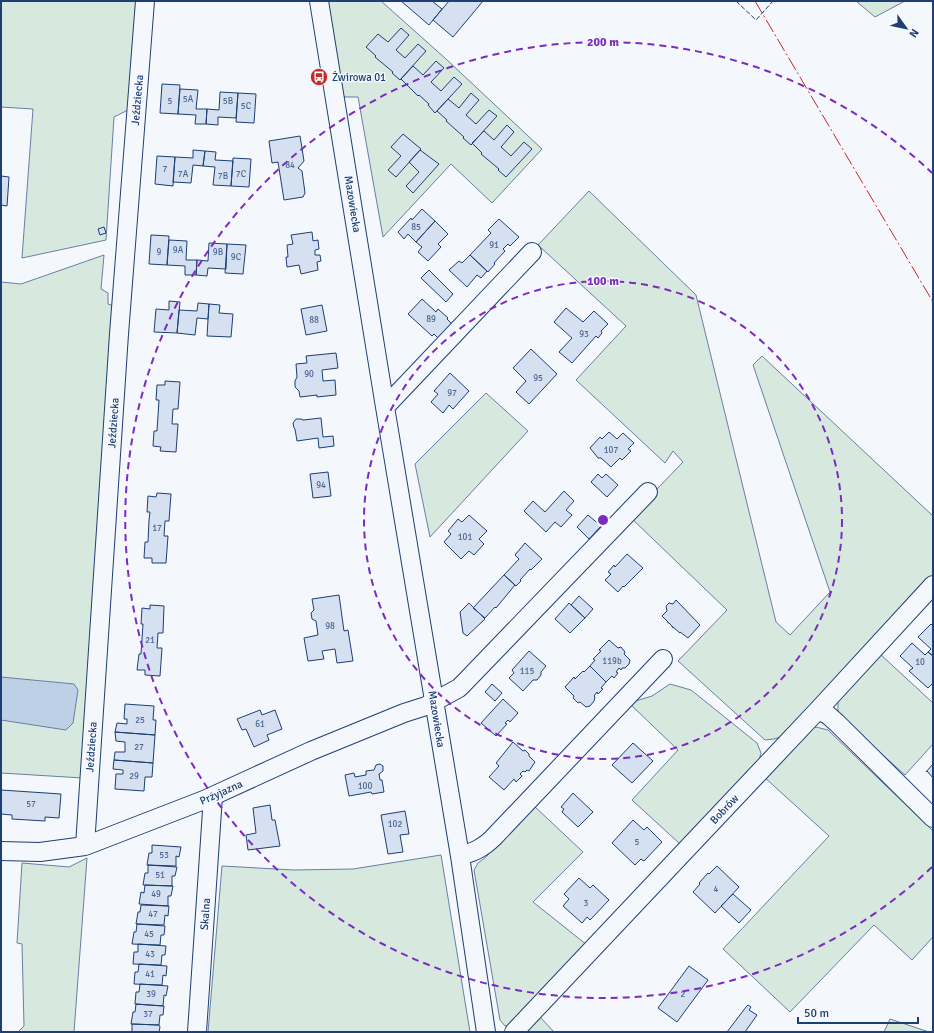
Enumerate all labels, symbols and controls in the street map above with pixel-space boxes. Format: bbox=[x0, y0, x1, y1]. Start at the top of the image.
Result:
north arrow bbox=[886, 8, 926, 48]
text: N bbox=[906, 26, 922, 40]
text: 200 m bbox=[587, 35, 619, 50]
bus stop icon: Żwirowa 01 bbox=[309, 67, 329, 87]
place label: Żwirowa 01 bbox=[332, 70, 386, 84]
street label: Jeździecka bbox=[129, 74, 146, 126]
house number: 5A bbox=[183, 94, 194, 105]
house number: 5 bbox=[168, 96, 173, 107]
house number: 5B bbox=[223, 96, 233, 107]
house number: 5C bbox=[241, 101, 252, 112]
house number: 84 bbox=[285, 160, 295, 171]
house number: 7 bbox=[163, 164, 168, 175]
house number: 7A bbox=[178, 169, 189, 180]
house number: 7C bbox=[236, 169, 247, 180]
house number: 7B bbox=[218, 171, 228, 182]
street label: Mazowiecka bbox=[342, 175, 364, 234]
house number: 85 bbox=[411, 222, 421, 233]
house number: 91 bbox=[489, 240, 499, 251]
house number: 9A bbox=[173, 245, 184, 256]
house number: 9 bbox=[157, 247, 162, 258]
house number: 9B bbox=[213, 247, 223, 258]
house number: 9C bbox=[231, 252, 242, 263]
text: 100 m bbox=[587, 274, 619, 289]
house number: 89 bbox=[426, 314, 436, 325]
house number: 88 bbox=[309, 315, 319, 326]
house number: 93 bbox=[579, 329, 589, 340]
house number: 90 bbox=[304, 369, 314, 380]
house number: 95 bbox=[533, 373, 543, 384]
house number: 97 bbox=[447, 388, 457, 399]
street label: Jeździecka bbox=[105, 397, 122, 449]
house number: 107 bbox=[604, 445, 618, 456]
house number: 94 bbox=[316, 480, 326, 491]
centre of rings bbox=[596, 513, 610, 527]
house number: 17 bbox=[152, 523, 162, 534]
house number: 101 bbox=[458, 532, 472, 543]
house number: 98 bbox=[325, 621, 335, 632]
house number: 21 bbox=[145, 635, 155, 646]
house number: 119b bbox=[602, 656, 622, 667]
house number: 10 bbox=[915, 657, 925, 668]
house number: 115 bbox=[520, 666, 534, 677]
street label: Mazowiecka bbox=[426, 690, 448, 749]
house number: 25 bbox=[135, 715, 145, 726]
house number: 61 bbox=[255, 719, 265, 730]
street label: Jeździecka bbox=[83, 721, 100, 773]
house number: 27 bbox=[134, 742, 144, 753]
house number: 29 bbox=[129, 771, 139, 782]
street label: Przyjazna bbox=[198, 777, 245, 808]
house number: 100 bbox=[358, 781, 372, 792]
street label: Bobrów bbox=[707, 792, 741, 827]
house number: 57 bbox=[26, 799, 36, 810]
house number: 102 bbox=[388, 819, 402, 830]
house number: 5 bbox=[635, 837, 640, 848]
house number: 53 bbox=[159, 850, 169, 861]
house number: 51 bbox=[155, 870, 165, 881]
house number: 4 bbox=[714, 884, 719, 895]
house number: 49 bbox=[151, 889, 161, 900]
street label: Skalna bbox=[198, 897, 213, 930]
house number: 3 bbox=[584, 898, 589, 909]
house number: 47 bbox=[148, 909, 158, 920]
house number: 45 bbox=[144, 929, 154, 940]
house number: 43 bbox=[145, 949, 155, 960]
house number: 41 bbox=[145, 969, 155, 980]
house number: 39 bbox=[146, 989, 156, 1000]
house number: 2 bbox=[681, 989, 686, 1000]
scale bar bbox=[798, 999, 918, 1025]
text: 50 m bbox=[804, 1006, 829, 1021]
house number: 37 bbox=[143, 1009, 153, 1020]

